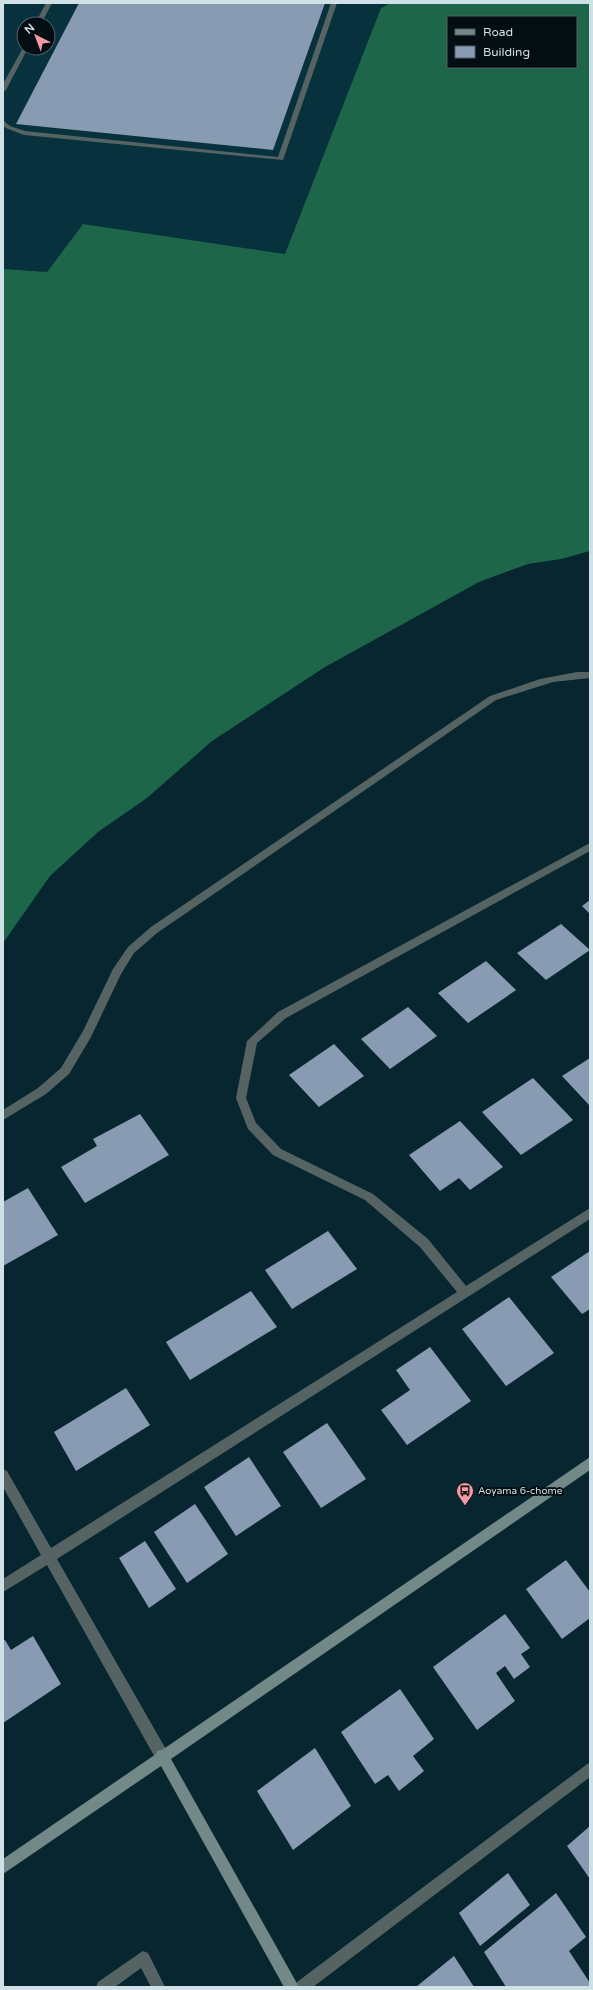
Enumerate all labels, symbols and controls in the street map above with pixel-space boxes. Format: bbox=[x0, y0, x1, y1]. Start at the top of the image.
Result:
north arrow bbox=[16, 16, 56, 56]
legend bbox=[447, 16, 577, 68]
text: N bbox=[22, 21, 37, 37]
text: Road bbox=[483, 25, 513, 39]
text: Building bbox=[483, 45, 530, 59]
bus stop icon: Aoyama 6-chome bbox=[455, 1481, 475, 1506]
place label: Aoyama 6-chome bbox=[478, 1485, 563, 1497]

